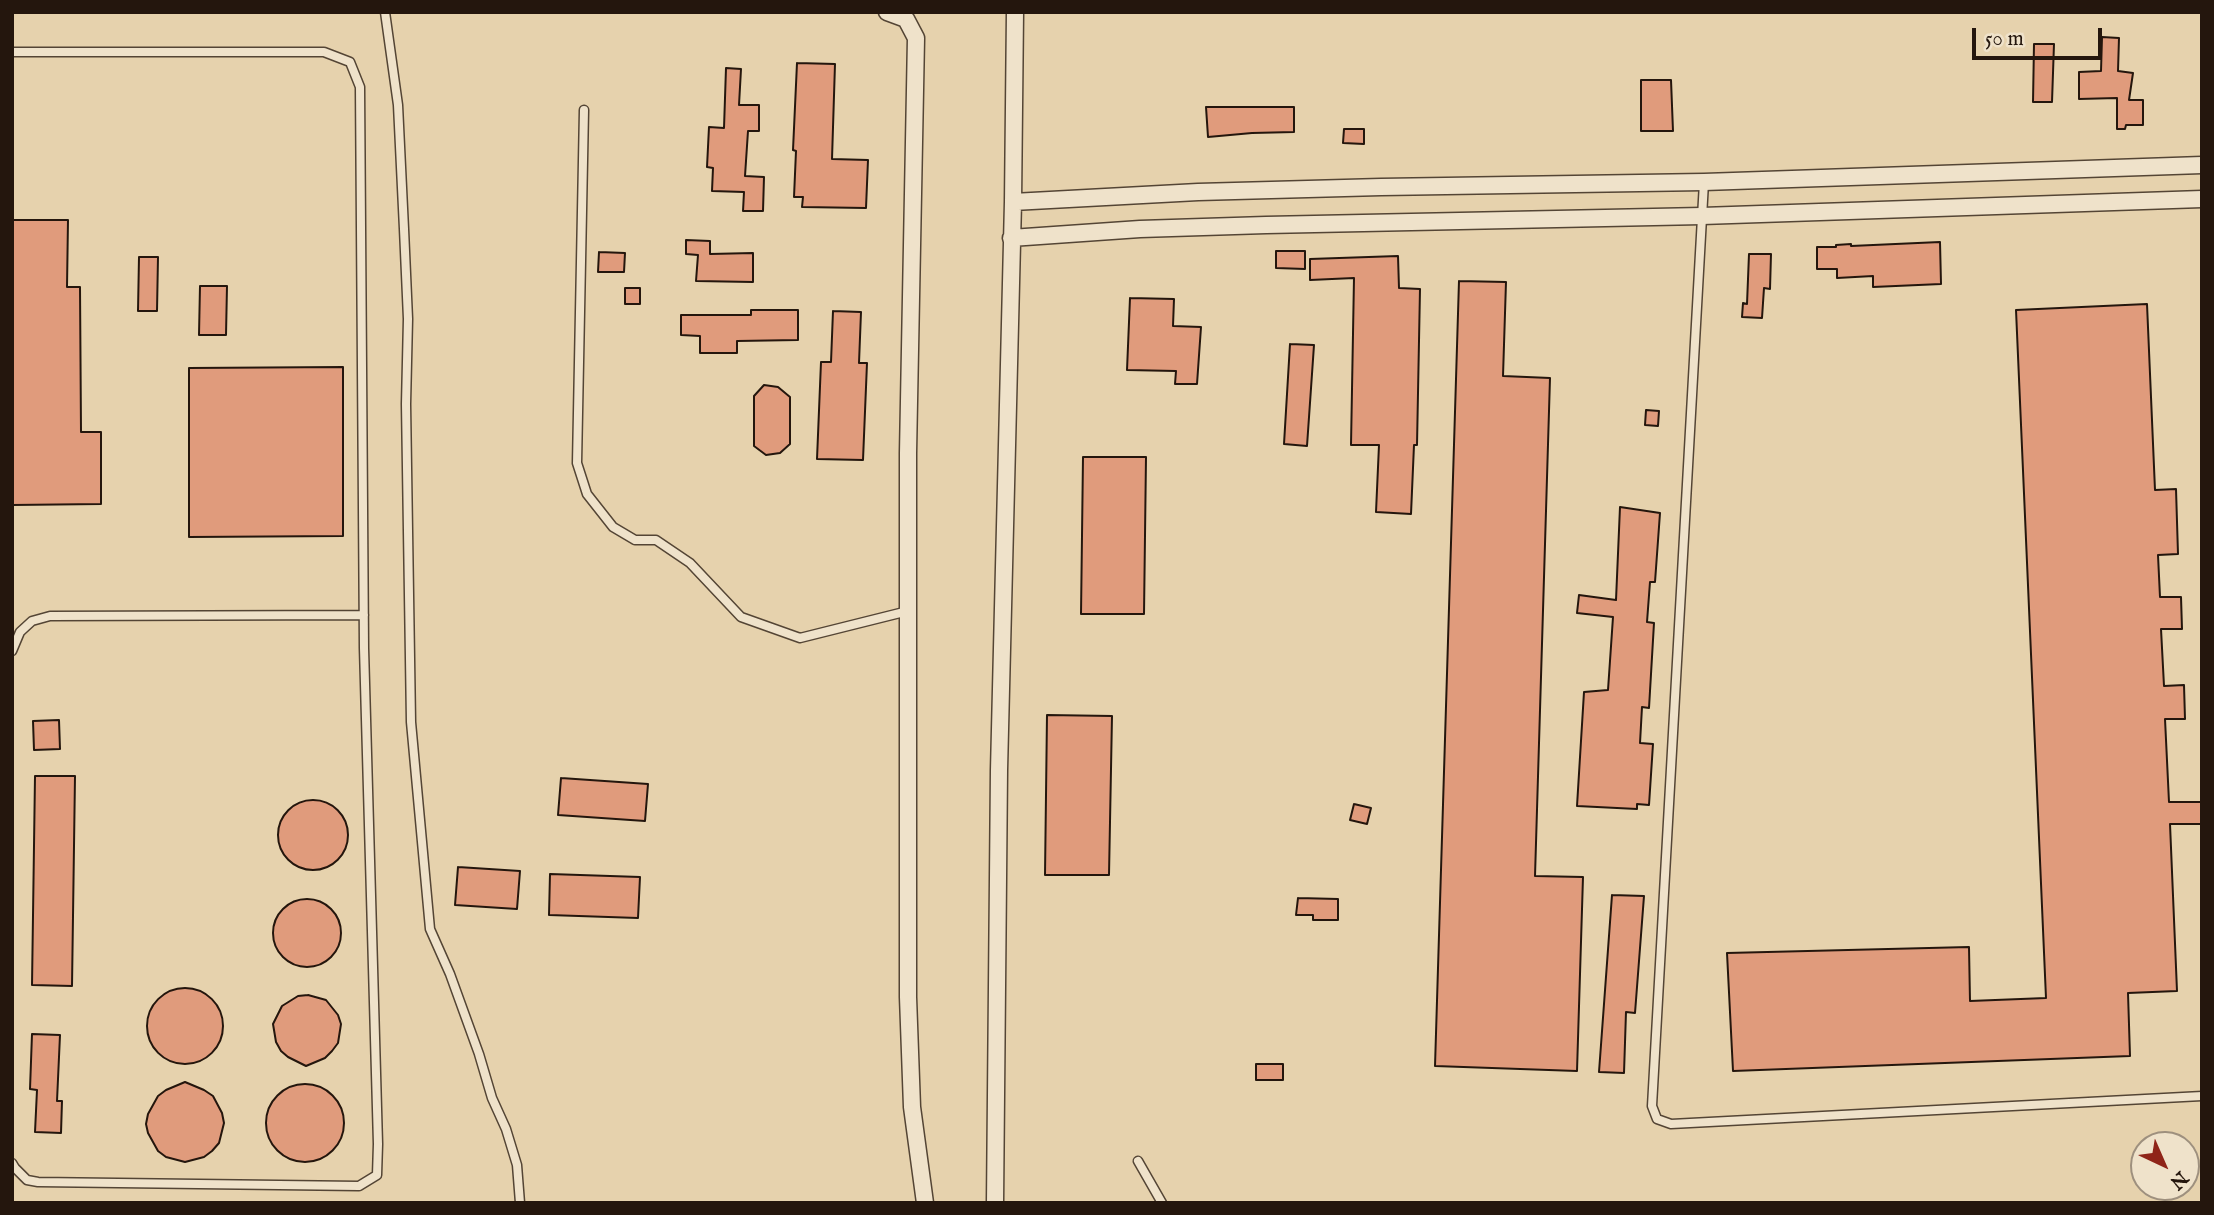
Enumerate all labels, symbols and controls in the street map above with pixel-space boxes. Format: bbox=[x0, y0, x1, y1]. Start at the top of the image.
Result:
scale bar bbox=[1976, 14, 2106, 58]
text: 50 m bbox=[1985, 26, 2024, 53]
north arrow bbox=[2130, 1131, 2200, 1201]
text: N bbox=[2164, 1165, 2192, 1194]

